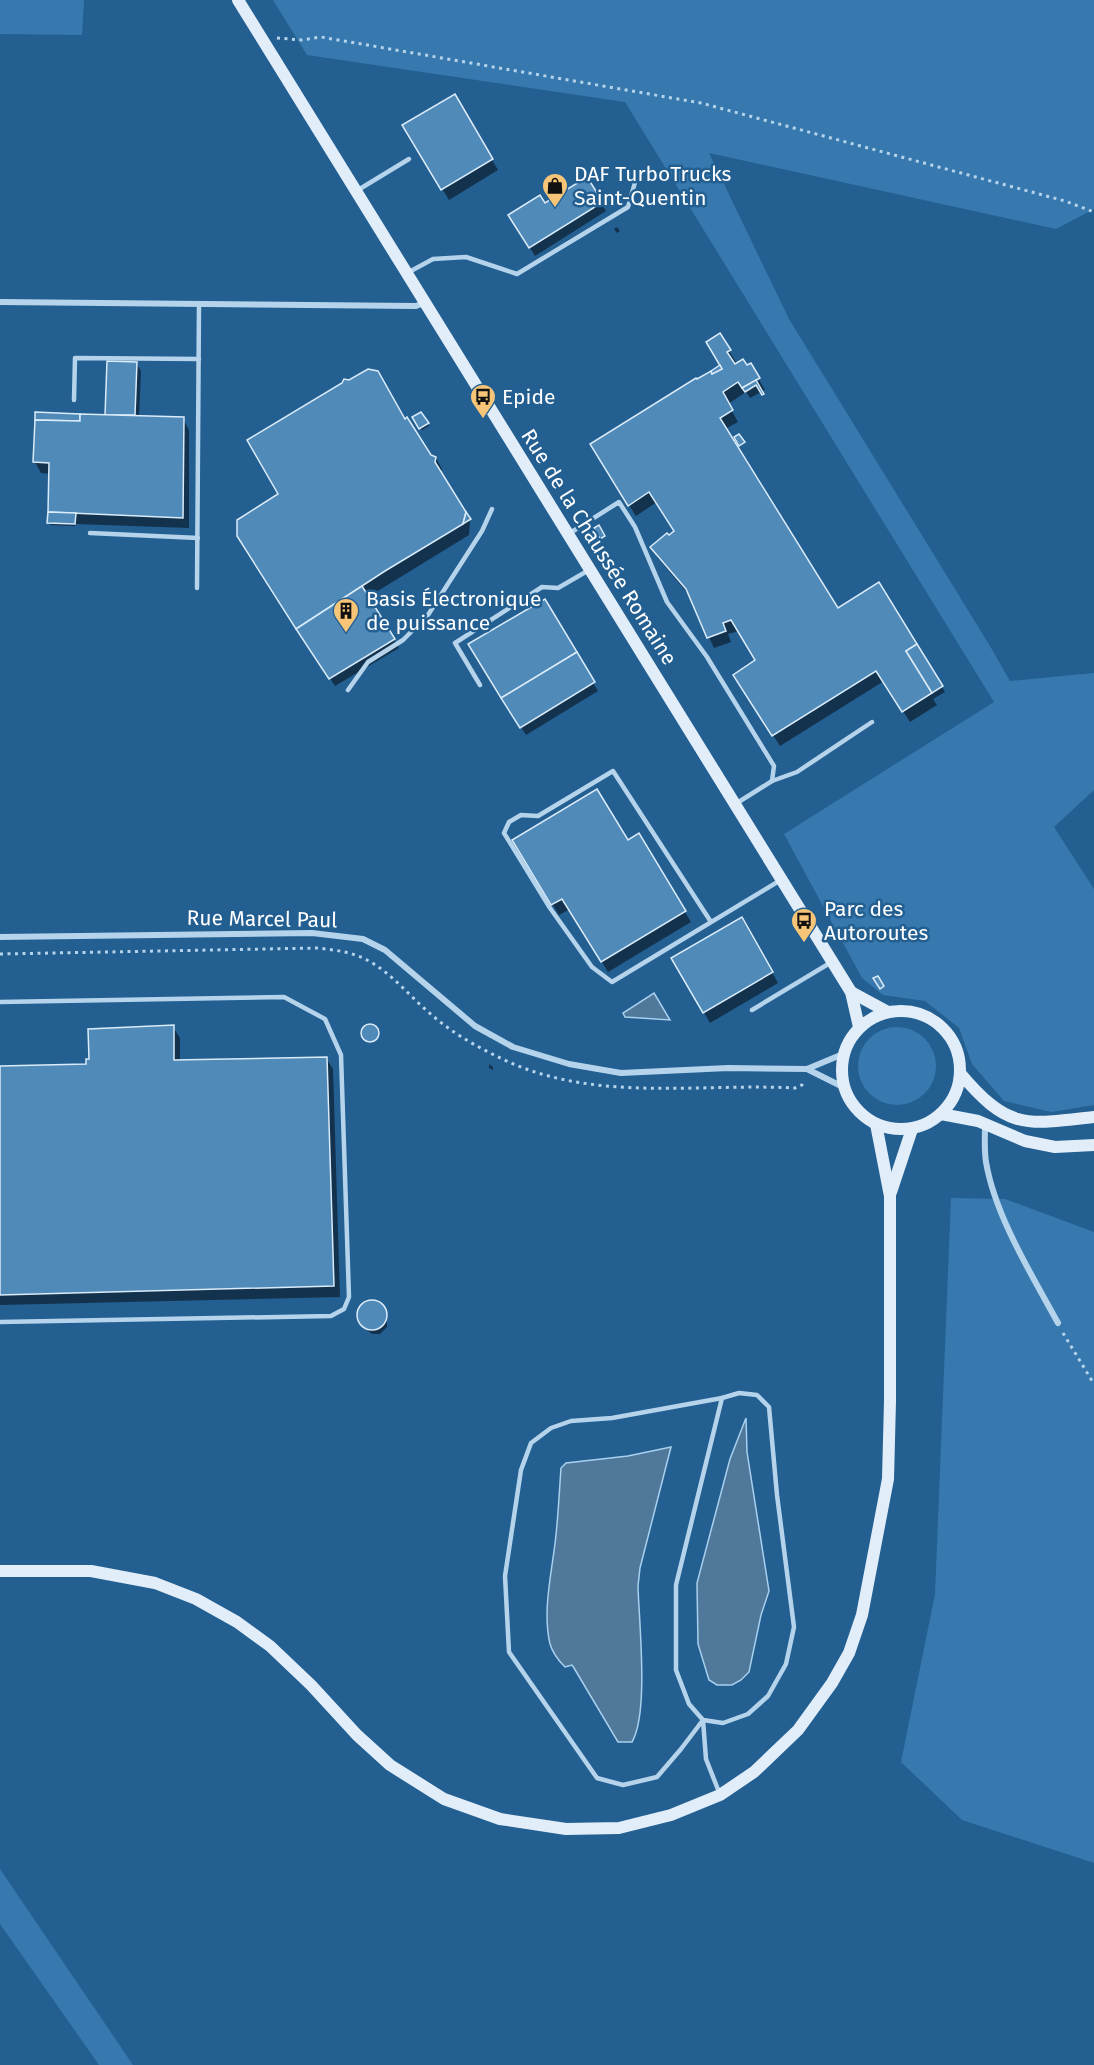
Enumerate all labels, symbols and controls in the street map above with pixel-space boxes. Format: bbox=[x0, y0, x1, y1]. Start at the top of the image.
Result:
place label: DAF TurboTrucks Saint-Quentin bbox=[574, 161, 732, 211]
shop icon: DAF TurboTrucks Saint-Quentin bbox=[540, 171, 570, 209]
bus stop icon: Epide bbox=[468, 382, 498, 420]
place label: Epide bbox=[502, 384, 555, 410]
street label: Rue de la Chaussée Romaine bbox=[515, 424, 683, 670]
place label: Basis Électronique de puissance bbox=[366, 586, 541, 636]
building icon: Basis Électronique de puissance bbox=[331, 596, 361, 634]
place label: Parc des Autoroutes bbox=[824, 896, 928, 946]
street label: Rue Marcel Paul bbox=[186, 905, 338, 933]
bus stop icon: Parc des Autoroutes bbox=[789, 906, 819, 944]

